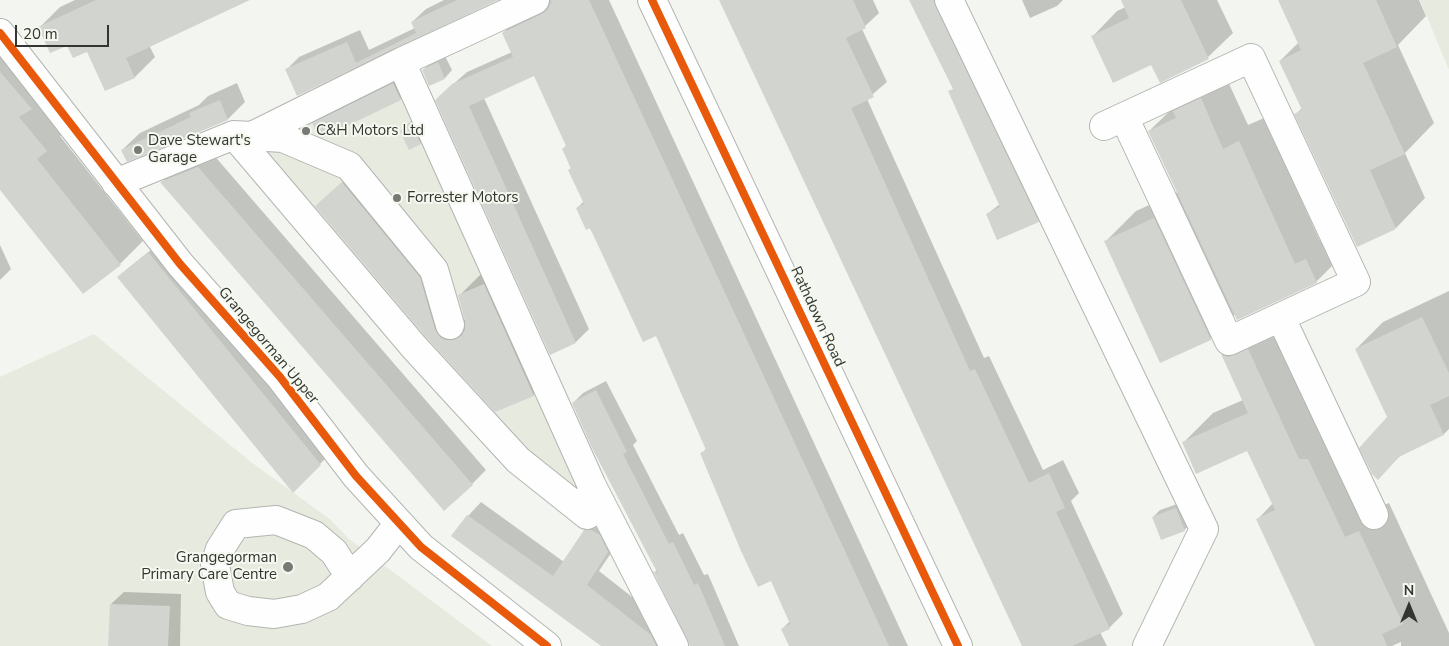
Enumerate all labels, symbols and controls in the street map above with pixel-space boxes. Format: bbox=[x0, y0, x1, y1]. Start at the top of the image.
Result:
scale bar bbox=[18, 15, 111, 47]
text: 20 m bbox=[23, 24, 58, 44]
place label: C&H Motors Ltd bbox=[316, 122, 424, 140]
marker: C&H Motors Ltd bbox=[300, 125, 312, 137]
place label: Dave Stewart's Garage bbox=[148, 132, 251, 167]
marker: Dave Stewart's Garage bbox=[132, 144, 144, 156]
place label: Forrester Motors bbox=[407, 189, 519, 207]
marker: Forrester Motors bbox=[391, 192, 403, 204]
street label: Rathdown Road bbox=[786, 264, 848, 370]
street label: Grangegorman Upper bbox=[214, 284, 322, 408]
place label: Grangegorman Primary Care Centre bbox=[141, 549, 277, 584]
marker: Grangegorman Primary Care Centre bbox=[281, 560, 295, 574]
north arrow bbox=[1384, 581, 1434, 631]
text: N bbox=[1404, 581, 1414, 600]

